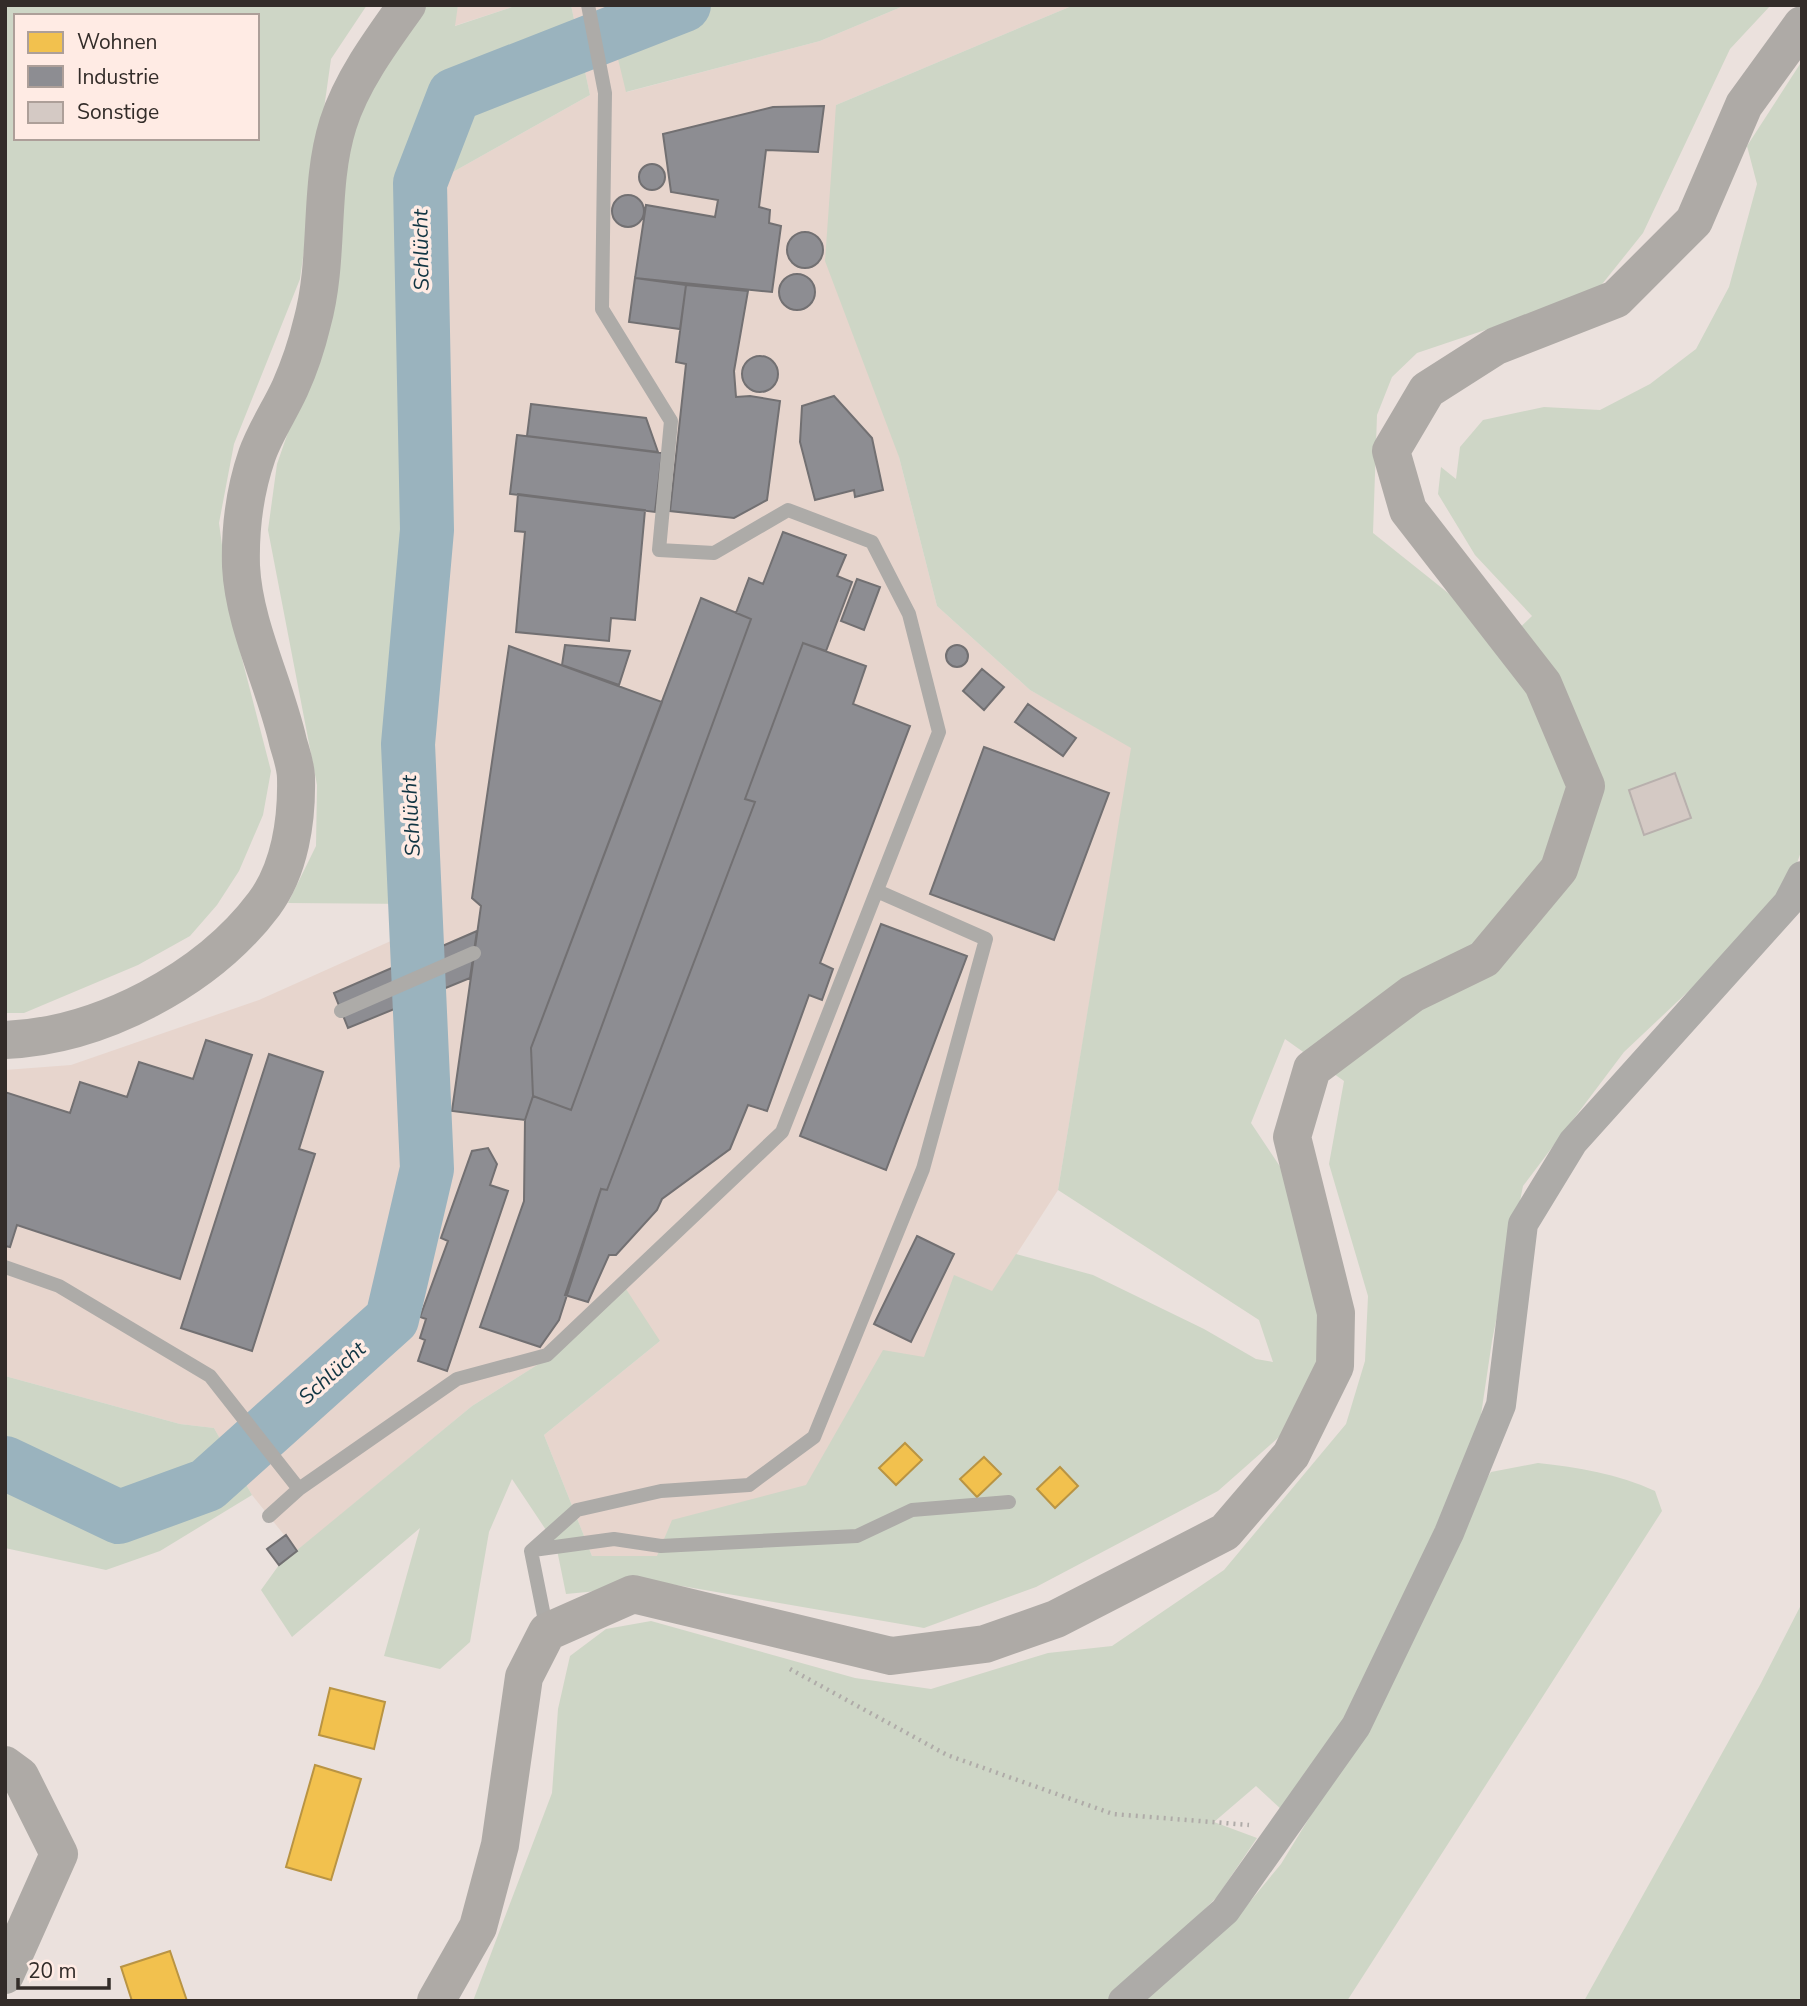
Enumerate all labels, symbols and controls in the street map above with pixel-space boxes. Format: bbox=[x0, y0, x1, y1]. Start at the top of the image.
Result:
legend bbox=[14, 14, 259, 140]
text: Wohnen bbox=[77, 28, 158, 56]
text: Industrie bbox=[77, 63, 159, 91]
text: Sonstige bbox=[77, 98, 159, 126]
water label: Schlücht bbox=[406, 208, 436, 291]
water label: Schlücht bbox=[395, 774, 427, 857]
water label: Schlücht bbox=[292, 1335, 372, 1411]
scale bar bbox=[18, 1946, 108, 1990]
text: 20 m bbox=[28, 1957, 77, 1985]

